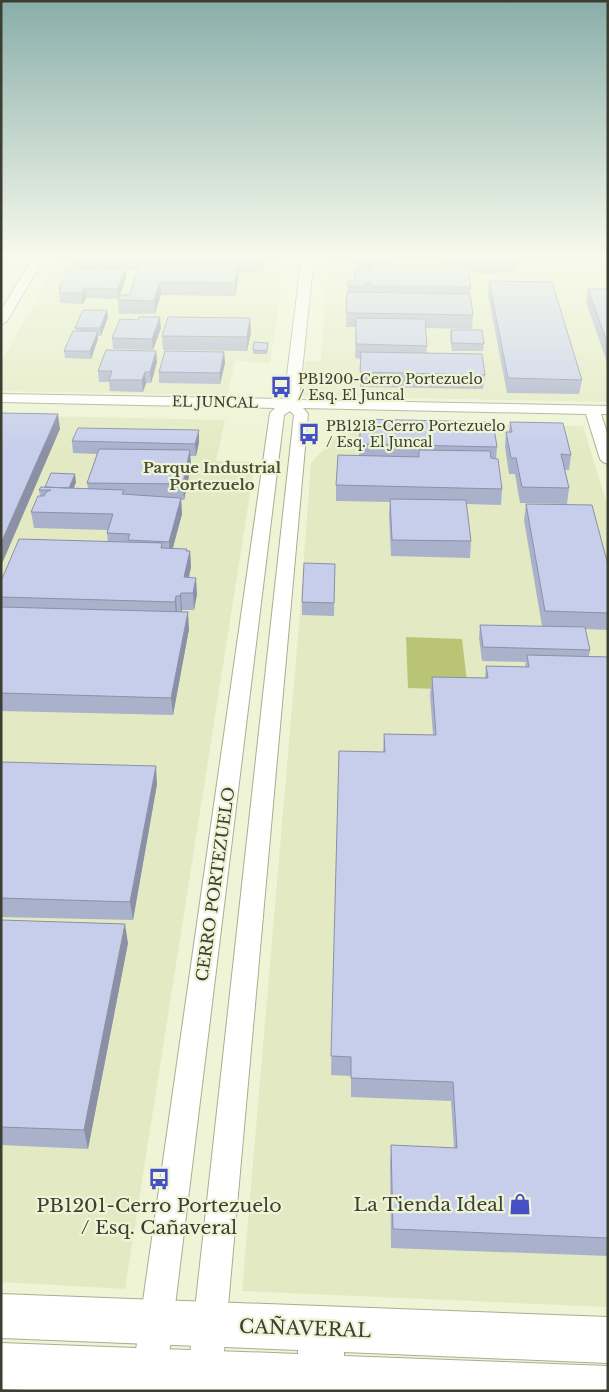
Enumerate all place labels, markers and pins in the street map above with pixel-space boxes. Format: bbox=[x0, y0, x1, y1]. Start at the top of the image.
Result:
place label: PB1200-Cerro Portezuelo / Esq. El Juncal bbox=[298, 370, 483, 404]
bus stop icon: PB1200-Cerro Portezuelo / Esq. El Juncal bbox=[268, 374, 294, 400]
place label: PB1213-Cerro Portezuelo / Esq. El Juncal bbox=[326, 417, 505, 451]
bus stop icon: PB1213-Cerro Portezuelo / Esq. El Juncal bbox=[296, 421, 322, 447]
bus stop icon: PB1201-Cerro Portezuelo / Esq. Cañaveral bbox=[146, 1166, 172, 1192]
shop icon: La Tienda Ideal bbox=[507, 1191, 533, 1217]
place label: La Tienda Ideal bbox=[353, 1193, 504, 1216]
place label: PB1201-Cerro Portezuelo / Esq. Cañaveral bbox=[36, 1194, 282, 1239]

